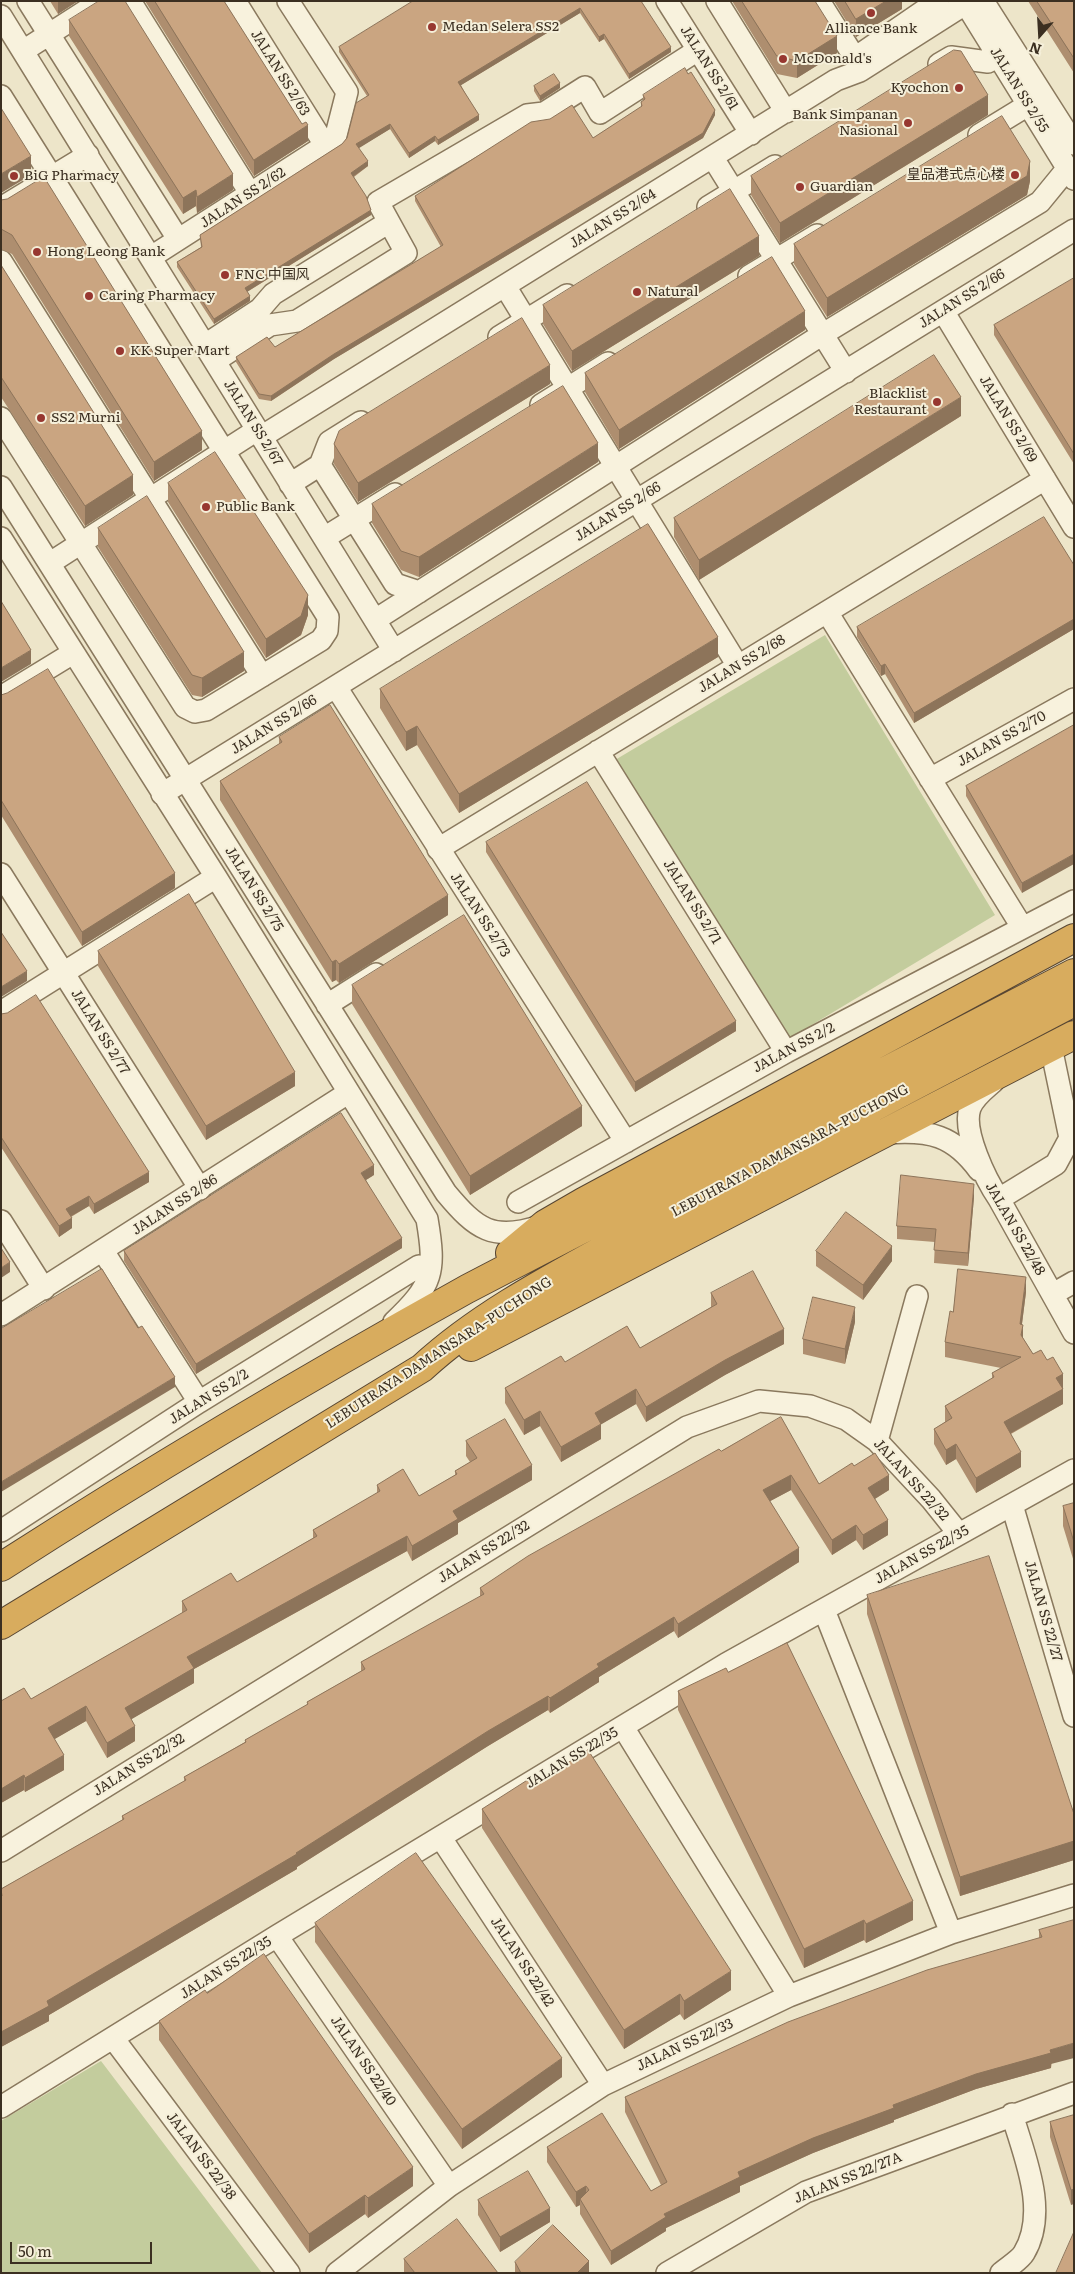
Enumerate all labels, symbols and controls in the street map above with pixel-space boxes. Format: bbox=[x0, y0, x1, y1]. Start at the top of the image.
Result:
marker: Alliance Bank bbox=[865, 7, 877, 19]
north arrow bbox=[1015, 10, 1065, 60]
place label: Medan Selera SS2 bbox=[442, 19, 559, 35]
marker: Medan Selera SS2 bbox=[426, 21, 438, 33]
place label: Alliance Bank bbox=[825, 21, 917, 37]
street label: JALAN SS 2/61 bbox=[676, 23, 742, 113]
street label: JALAN SS 2/63 bbox=[247, 27, 313, 119]
street label: JALAN SS 2/55 bbox=[986, 44, 1052, 136]
place label: McDonald's bbox=[793, 51, 872, 67]
marker: McDonald's bbox=[777, 53, 789, 65]
place label: Kyochon bbox=[890, 80, 949, 96]
marker: Kyochon bbox=[953, 82, 965, 94]
place label: Bank Simpanan Nasional bbox=[792, 107, 898, 140]
marker: Bank Simpanan Nasional bbox=[902, 117, 914, 129]
street label: JALAN SS 2/62 bbox=[197, 164, 289, 232]
place label: 皇品港式点心楼 bbox=[907, 167, 1005, 183]
place label: BiG Pharmacy bbox=[24, 168, 119, 184]
marker: 皇品港式点心楼 bbox=[1009, 169, 1021, 181]
marker: BiG Pharmacy bbox=[8, 170, 20, 182]
place label: Guardian bbox=[810, 179, 873, 195]
marker: Guardian bbox=[794, 181, 806, 193]
street label: JALAN SS 2/64 bbox=[567, 186, 659, 252]
place label: Hong Leong Bank bbox=[47, 244, 165, 260]
marker: Hong Leong Bank bbox=[31, 246, 43, 258]
street label: JALAN SS 2/66 bbox=[916, 266, 1008, 332]
place label: FNC 中国风 bbox=[235, 267, 310, 283]
marker: FNC 中国风 bbox=[219, 269, 231, 281]
place label: Natural bbox=[647, 284, 698, 300]
marker: Natural bbox=[631, 286, 643, 298]
place label: Caring Pharmacy bbox=[99, 288, 215, 304]
marker: Caring Pharmacy bbox=[83, 290, 95, 302]
place label: KK Super Mart bbox=[130, 343, 230, 359]
marker: KK Super Mart bbox=[114, 345, 126, 357]
street label: JALAN SS 2/69 bbox=[975, 373, 1041, 465]
street label: JALAN SS 2/67 bbox=[220, 377, 286, 469]
place label: Blacklist Restaurant bbox=[854, 386, 927, 418]
marker: Blacklist Restaurant bbox=[931, 396, 943, 408]
place label: SS2 Murni bbox=[51, 410, 120, 426]
marker: SS2 Murni bbox=[35, 412, 47, 424]
street label: JALAN SS 2/66 bbox=[572, 479, 664, 545]
place label: Public Bank bbox=[216, 499, 295, 515]
marker: Public Bank bbox=[200, 501, 212, 513]
street label: JALAN SS 2/68 bbox=[695, 631, 789, 697]
street label: JALAN SS 2/66 bbox=[228, 692, 320, 758]
street label: JALAN SS 2/70 bbox=[955, 708, 1049, 770]
street label: JALAN SS 2/75 bbox=[221, 843, 287, 935]
street label: JALAN SS 2/71 bbox=[659, 857, 725, 947]
street label: JALAN SS 2/73 bbox=[446, 869, 514, 961]
street label: JALAN SS 2/77 bbox=[67, 986, 133, 1078]
street label: JALAN SS 2/2 bbox=[750, 1019, 838, 1077]
street label: LEBUHRAYA DAMANSARA–PUCHONG bbox=[669, 1081, 911, 1221]
street label: JALAN SS 2/86 bbox=[129, 1171, 221, 1239]
street label: JALAN SS 22/48 bbox=[982, 1180, 1048, 1278]
street label: LEBUHRAYA DAMANSARA–PUCHONG bbox=[323, 1273, 555, 1433]
street label: JALAN SS 2/2 bbox=[166, 1366, 252, 1428]
street label: JALAN SS 22/32 bbox=[870, 1436, 952, 1524]
street label: JALAN SS 22/32 bbox=[435, 1517, 533, 1587]
street label: JALAN SS 22/35 bbox=[872, 1522, 972, 1588]
street label: JALAN SS 22/27 bbox=[1021, 1558, 1065, 1664]
street label: JALAN SS 22/35 bbox=[523, 1724, 621, 1792]
street label: JALAN SS 22/32 bbox=[90, 1730, 188, 1800]
street label: JALAN SS 22/42 bbox=[487, 1914, 557, 2010]
street label: JALAN SS 22/35 bbox=[177, 1933, 275, 2003]
street label: JALAN SS 22/40 bbox=[327, 2013, 399, 2109]
street label: JALAN SS 22/33 bbox=[634, 2015, 736, 2075]
street label: JALAN SS 22/38 bbox=[163, 2109, 239, 2203]
street label: JALAN SS 22/27A bbox=[792, 2149, 904, 2207]
scale bar bbox=[12, 2232, 155, 2264]
text: 50 m bbox=[18, 2239, 52, 2262]

